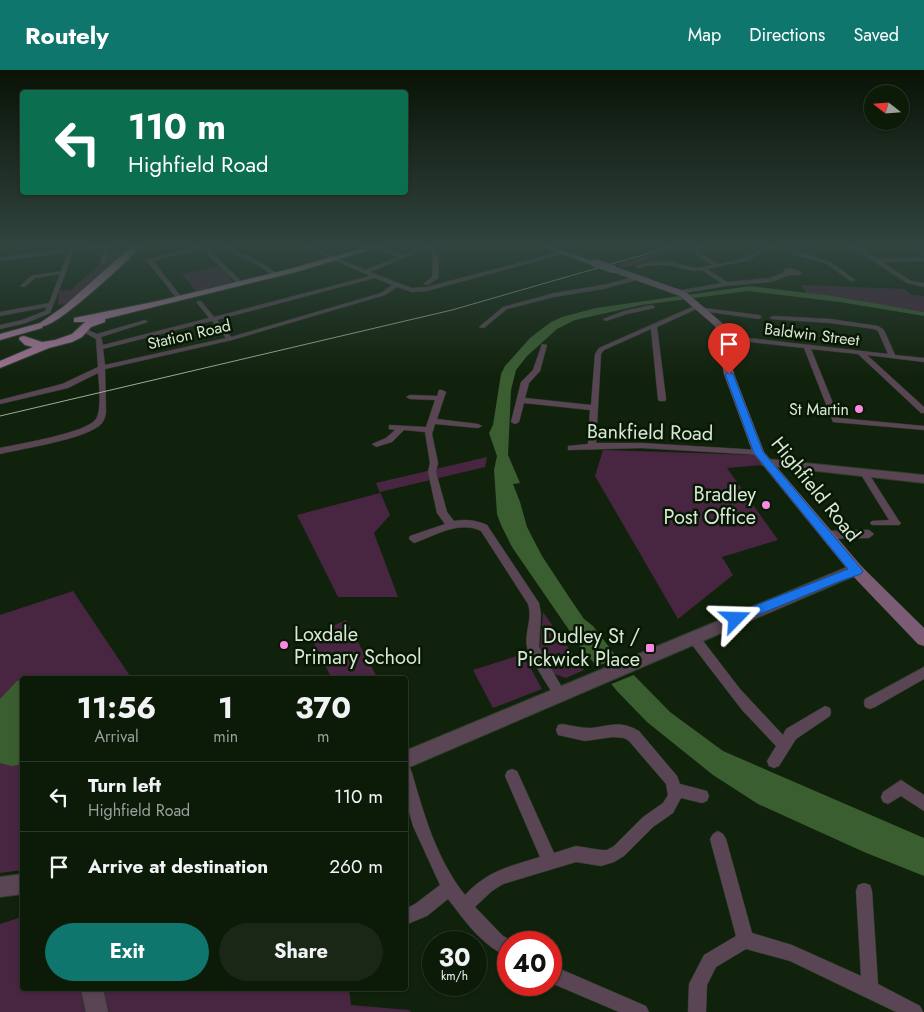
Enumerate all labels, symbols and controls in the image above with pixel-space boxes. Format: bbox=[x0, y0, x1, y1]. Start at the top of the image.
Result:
text: Routely bbox=[25, 18, 109, 53]
text: Map bbox=[688, 22, 721, 48]
text: Directions bbox=[749, 22, 825, 48]
text: Saved bbox=[853, 22, 899, 48]
north arrow bbox=[864, 85, 909, 130]
map controls bbox=[864, 85, 909, 130]
text: 110 m bbox=[128, 102, 226, 152]
icon: left bbox=[45, 110, 110, 175]
text: Highfield Road bbox=[128, 148, 269, 180]
street label: Station Road bbox=[145, 314, 233, 355]
street label: Baldwin Street bbox=[763, 317, 861, 352]
pin bbox=[708, 323, 750, 374]
icon: arrive bbox=[715, 330, 743, 358]
place label: St Martin bbox=[789, 398, 849, 421]
marker: St Martin bbox=[853, 403, 865, 415]
street label: Bankfield Road bbox=[587, 417, 713, 448]
street label: Highfield Road bbox=[764, 431, 867, 548]
place label: Bradley Post Office bbox=[664, 480, 756, 532]
marker: Bradley Post Office bbox=[760, 499, 772, 511]
position arrow bbox=[709, 592, 761, 644]
place label: Loxdale Primary School bbox=[294, 620, 422, 672]
place label: Dudley St / Pickwick Place bbox=[517, 622, 640, 674]
marker: Loxdale Primary School bbox=[278, 639, 290, 651]
marker: Dudley St / Pickwick Place bbox=[644, 642, 656, 654]
text: 11:56 bbox=[77, 686, 156, 729]
text: 1 bbox=[218, 686, 233, 729]
text: 370 bbox=[295, 686, 351, 729]
text: Arrival bbox=[95, 725, 139, 748]
text: min bbox=[213, 725, 238, 748]
text: m bbox=[317, 725, 329, 748]
text: Turn left bbox=[88, 772, 161, 799]
icon: left bbox=[45, 783, 73, 811]
text: 110 m bbox=[334, 783, 383, 810]
text: Highfield Road bbox=[88, 799, 190, 822]
icon: arrive bbox=[45, 853, 73, 881]
text: Arrive at destination bbox=[88, 853, 268, 880]
text: 260 m bbox=[329, 853, 383, 880]
button: Exit bbox=[45, 923, 209, 981]
button: Share bbox=[219, 923, 383, 981]
speed limit sign: 40 bbox=[497, 931, 562, 996]
text: 30 bbox=[438, 939, 471, 975]
text: km/h bbox=[441, 967, 468, 985]

